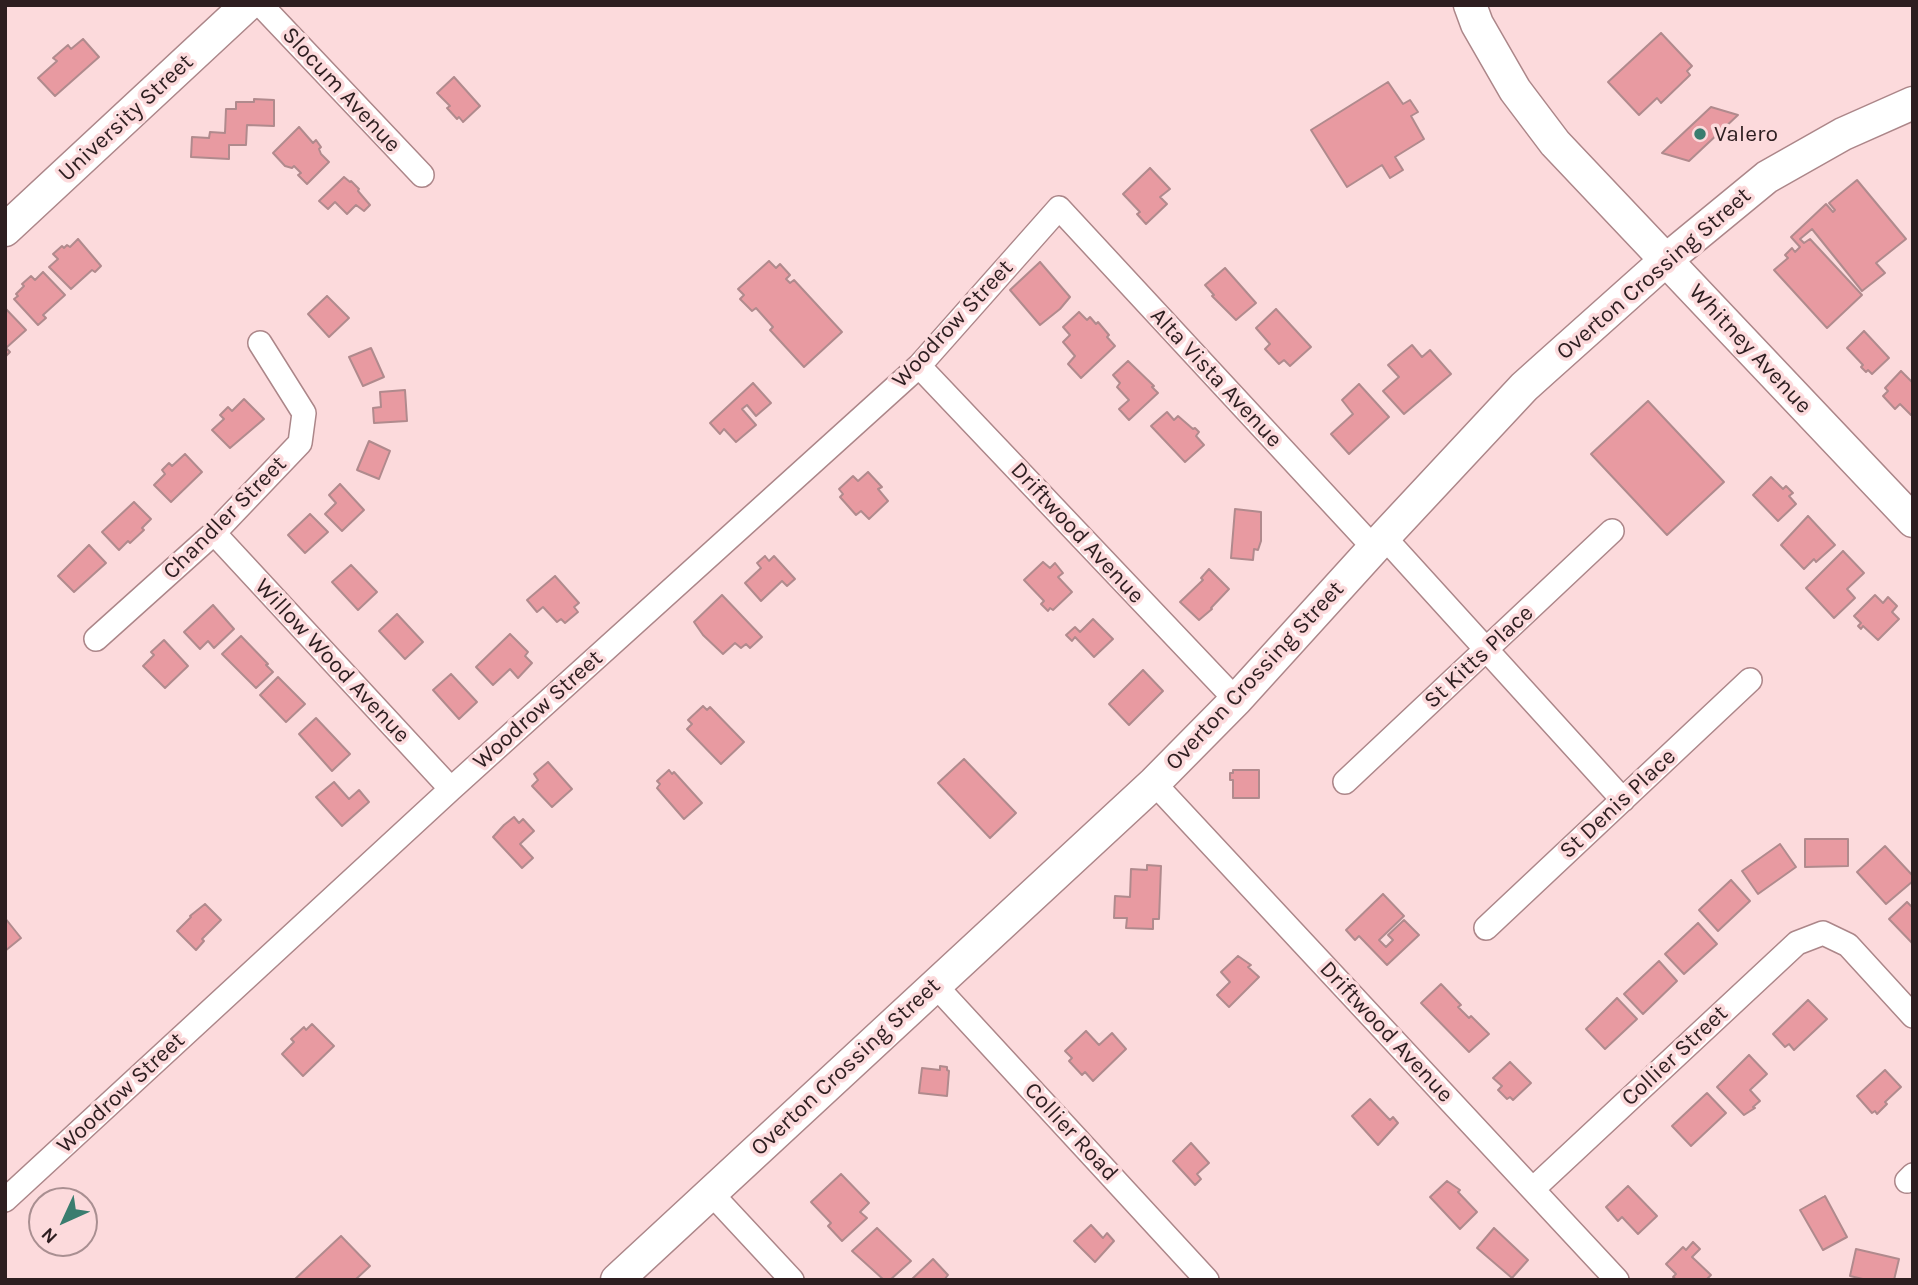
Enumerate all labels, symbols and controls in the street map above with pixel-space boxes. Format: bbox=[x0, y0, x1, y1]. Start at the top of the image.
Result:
street label: Slocum Avenue bbox=[276, 22, 406, 158]
street label: University Street bbox=[53, 48, 199, 188]
place label: Valero bbox=[1714, 120, 1778, 148]
marker: Valero bbox=[1692, 126, 1708, 142]
street label: Overton Crossing Street bbox=[1551, 182, 1757, 366]
street label: Woodrow Street bbox=[887, 254, 1019, 394]
street label: Whitney Avenue bbox=[1683, 278, 1817, 420]
street label: Alta Vista Avenue bbox=[1144, 302, 1288, 454]
street label: Chandler Street bbox=[158, 451, 292, 585]
street label: Driftwood Avenue bbox=[1004, 457, 1150, 609]
street label: Willow Wood Avenue bbox=[249, 573, 415, 749]
street label: Overton Crossing Street bbox=[1160, 576, 1350, 776]
street label: St Kitts Place bbox=[1419, 599, 1539, 715]
street label: Woodrow Street bbox=[468, 645, 608, 775]
street label: St Denis Place bbox=[1554, 743, 1682, 865]
street label: Driftwood Avenue bbox=[1313, 956, 1459, 1108]
street label: Overton Crossing Street bbox=[746, 972, 946, 1162]
street label: Collier Street bbox=[1616, 1000, 1734, 1112]
street label: Woodrow Street bbox=[51, 1027, 191, 1159]
street label: Collier Road bbox=[1018, 1077, 1124, 1187]
north arrow bbox=[28, 1187, 98, 1257]
text: N bbox=[37, 1223, 62, 1248]

